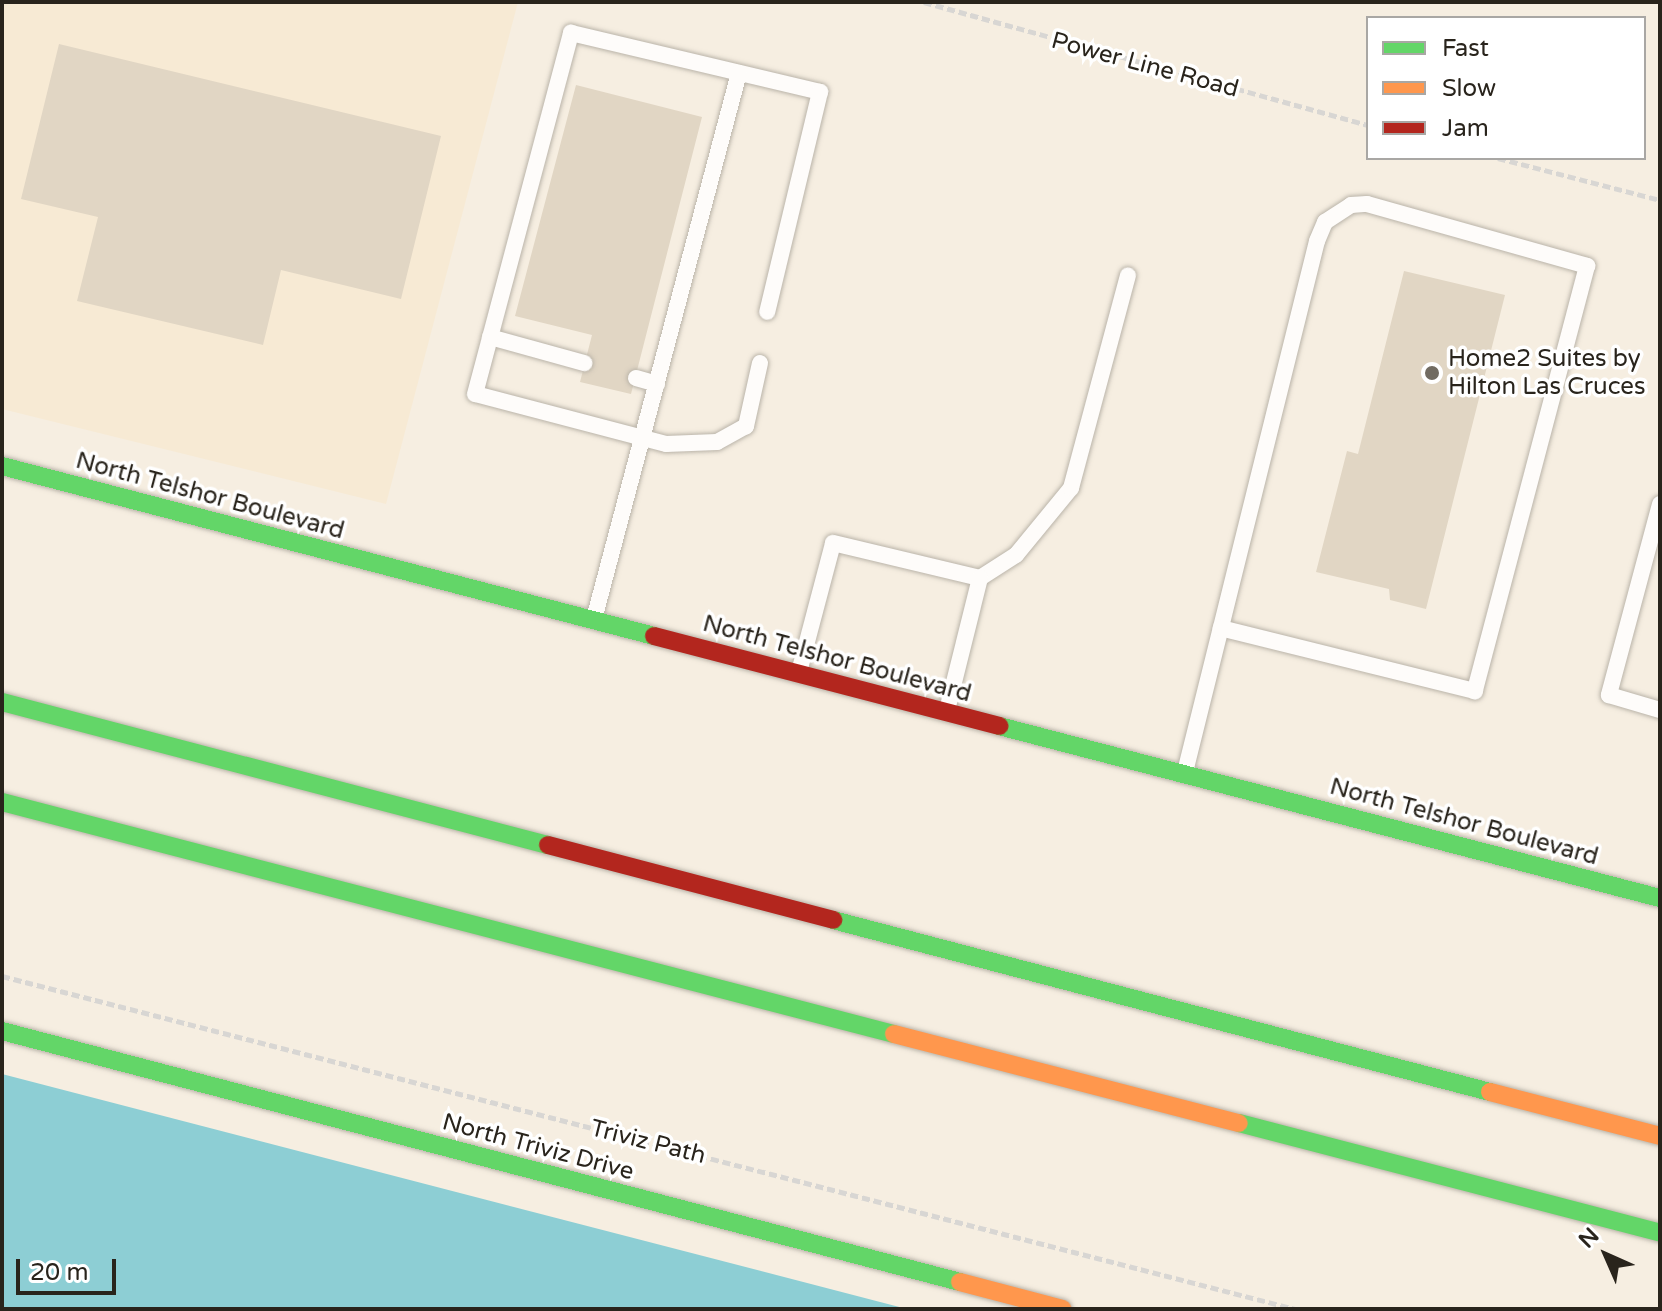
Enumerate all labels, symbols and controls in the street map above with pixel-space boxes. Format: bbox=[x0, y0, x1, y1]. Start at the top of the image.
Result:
legend bbox=[1366, 16, 1646, 160]
street label: Power Line Road bbox=[1048, 26, 1242, 104]
text: Fast bbox=[1442, 34, 1489, 63]
text: Slow bbox=[1442, 74, 1496, 103]
text: Jam bbox=[1442, 114, 1489, 143]
place label: Home2 Suites by Hilton Las Cruces bbox=[1448, 345, 1645, 401]
marker: Home2 Suites by Hilton Las Cruces bbox=[1423, 364, 1441, 382]
street label: North Telshor Boulevard bbox=[73, 446, 347, 546]
street label: North Telshor Boulevard bbox=[700, 609, 974, 709]
street label: North Telshor Boulevard bbox=[1327, 772, 1601, 872]
street label: North Triviz Drive bbox=[439, 1108, 637, 1186]
street label: Triviz Path bbox=[587, 1114, 709, 1170]
north arrow bbox=[1566, 1215, 1646, 1295]
text: N bbox=[1574, 1223, 1604, 1253]
scale bar bbox=[20, 1243, 120, 1293]
text: 20 m bbox=[30, 1258, 88, 1287]

